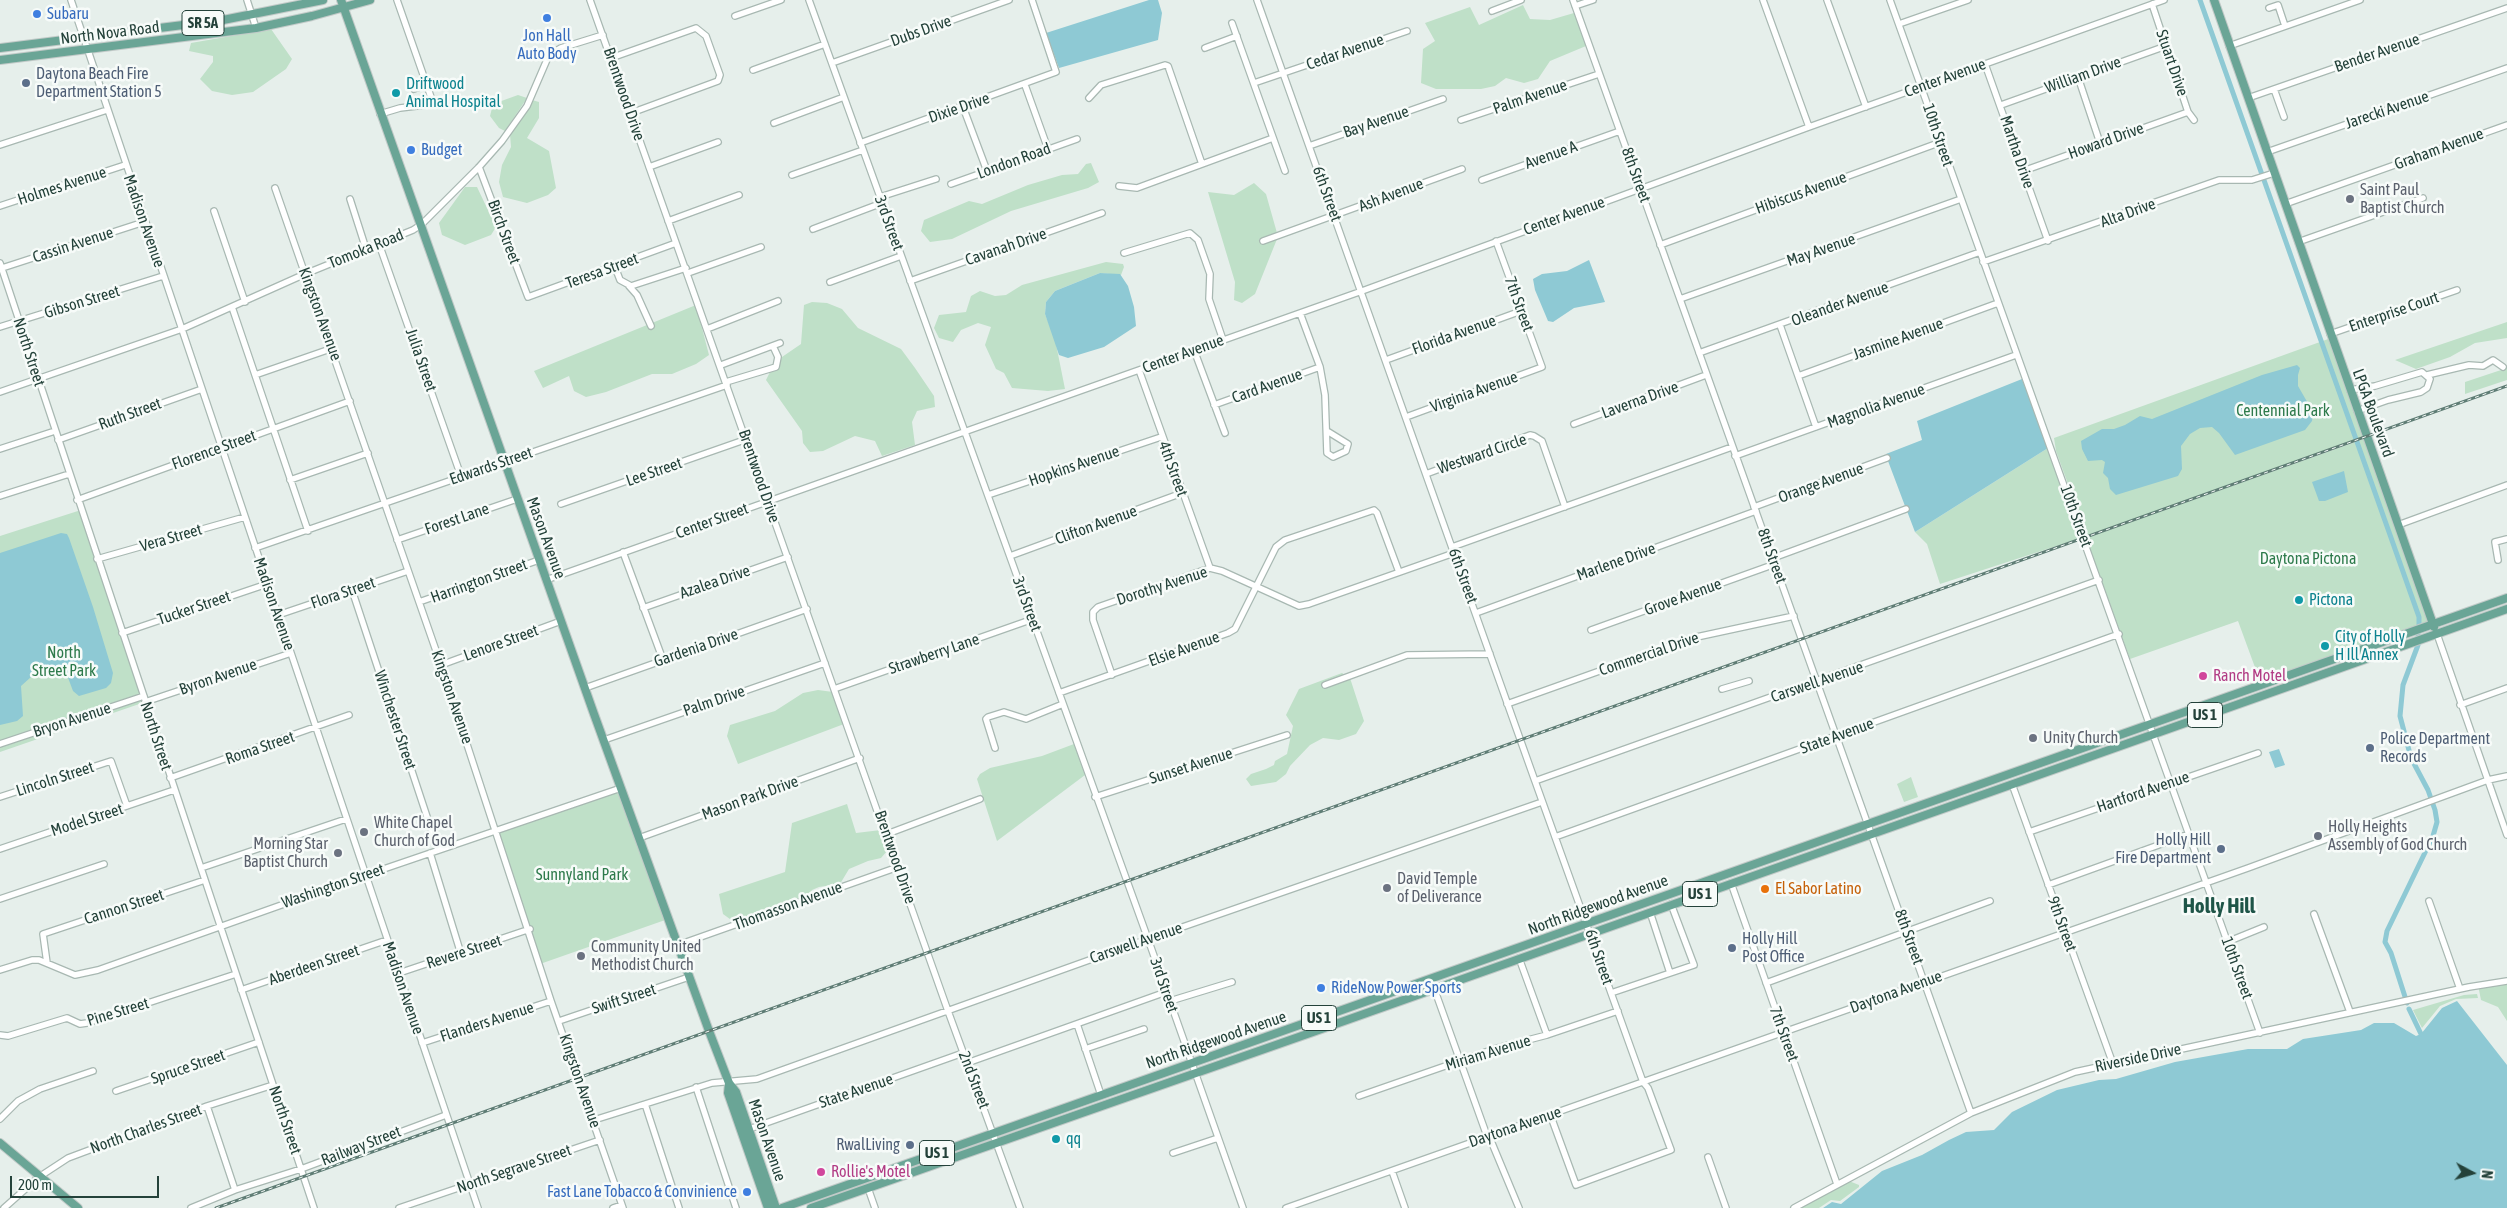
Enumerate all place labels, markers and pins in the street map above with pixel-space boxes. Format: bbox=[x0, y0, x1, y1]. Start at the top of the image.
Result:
place label: Subaru bbox=[47, 4, 89, 24]
marker: Subaru bbox=[31, 8, 43, 20]
marker: Jon Hall Auto Body bbox=[541, 12, 553, 24]
place label: Jon Hall Auto Body bbox=[517, 26, 577, 64]
place label: Daytona Beach Fire Department Station 5 bbox=[36, 64, 162, 102]
place label: Driftwood Animal Hospital bbox=[406, 74, 501, 112]
marker: Daytona Beach Fire Department Station 5 bbox=[20, 77, 32, 89]
marker: Driftwood Animal Hospital bbox=[390, 87, 402, 99]
place label: Budget bbox=[421, 140, 462, 160]
marker: Budget bbox=[405, 144, 417, 156]
place label: Saint Paul Baptist Church bbox=[2360, 180, 2444, 218]
marker: Saint Paul Baptist Church bbox=[2344, 193, 2356, 205]
place label: Pictona bbox=[2309, 590, 2353, 610]
marker: Pictona bbox=[2293, 594, 2305, 606]
place label: City of Holly H Ill Annex bbox=[2335, 627, 2405, 665]
marker: City of Holly H Ill Annex bbox=[2319, 640, 2331, 652]
place label: Ranch Motel bbox=[2213, 666, 2286, 686]
marker: Ranch Motel bbox=[2197, 670, 2209, 682]
place label: Unity Church bbox=[2043, 728, 2118, 748]
place label: Police Department Records bbox=[2380, 729, 2490, 767]
marker: Unity Church bbox=[2027, 732, 2039, 744]
marker: Police Department Records bbox=[2364, 742, 2376, 754]
place label: White Chapel Church of God bbox=[374, 813, 455, 851]
place label: Holly Heights Assembly of God Church bbox=[2328, 817, 2467, 855]
marker: White Chapel Church of God bbox=[358, 826, 370, 838]
place label: Holly Hill Fire Department bbox=[2115, 830, 2211, 868]
marker: Holly Heights Assembly of God Church bbox=[2312, 830, 2324, 842]
place label: Morning Star Baptist Church bbox=[244, 834, 328, 872]
marker: Holly Hill Fire Department bbox=[2215, 843, 2227, 855]
marker: Morning Star Baptist Church bbox=[332, 847, 344, 859]
place label: David Temple of Deliverance bbox=[1397, 869, 1482, 907]
place label: El Sabor Latino bbox=[1775, 879, 1862, 899]
marker: David Temple of Deliverance bbox=[1381, 882, 1393, 894]
marker: El Sabor Latino bbox=[1759, 883, 1771, 895]
place label: Holly Hill Post Office bbox=[1742, 929, 1805, 967]
place label: Community United Methodist Church bbox=[591, 937, 701, 975]
marker: Holly Hill Post Office bbox=[1726, 942, 1738, 954]
marker: Community United Methodist Church bbox=[575, 950, 587, 962]
place label: RideNow Power Sports bbox=[1331, 978, 1461, 998]
marker: RideNow Power Sports bbox=[1315, 982, 1327, 994]
place label: qq bbox=[1066, 1129, 1081, 1149]
marker: qq bbox=[1050, 1133, 1062, 1145]
place label: RwalLiving bbox=[836, 1135, 900, 1155]
marker: RwalLiving bbox=[904, 1139, 916, 1151]
place label: Rollie's Motel bbox=[831, 1162, 910, 1182]
marker: Rollie's Motel bbox=[815, 1166, 827, 1178]
place label: Fast Lane Tobacco & Convinience bbox=[547, 1182, 737, 1202]
marker: Fast Lane Tobacco & Convinience bbox=[741, 1186, 753, 1198]

